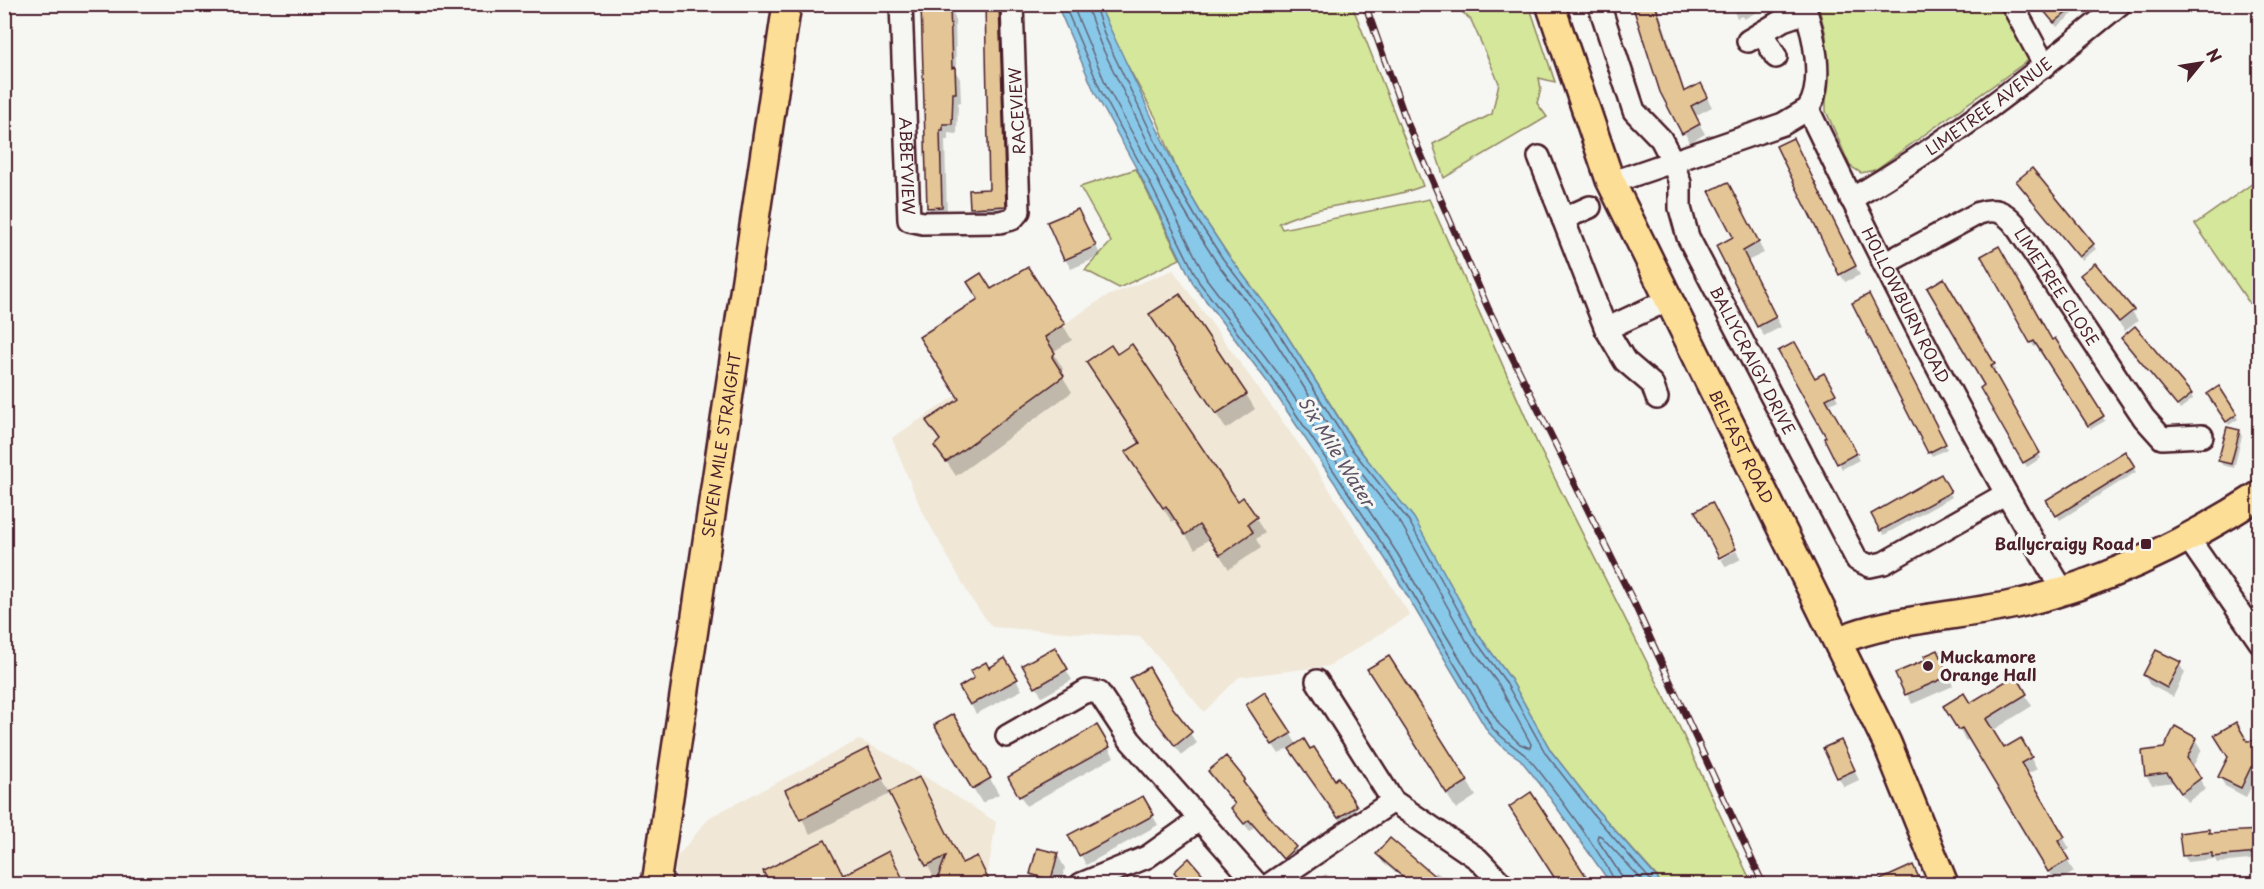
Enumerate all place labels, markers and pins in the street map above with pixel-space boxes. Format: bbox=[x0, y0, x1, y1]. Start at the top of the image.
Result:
place label: Ballycraigy Road bbox=[1995, 531, 2134, 555]
marker: Ballycraigy Road bbox=[2139, 537, 2153, 551]
place label: Muckamore Orange Hall bbox=[1940, 644, 2036, 686]
marker: Muckamore Orange Hall bbox=[1921, 659, 1935, 673]

